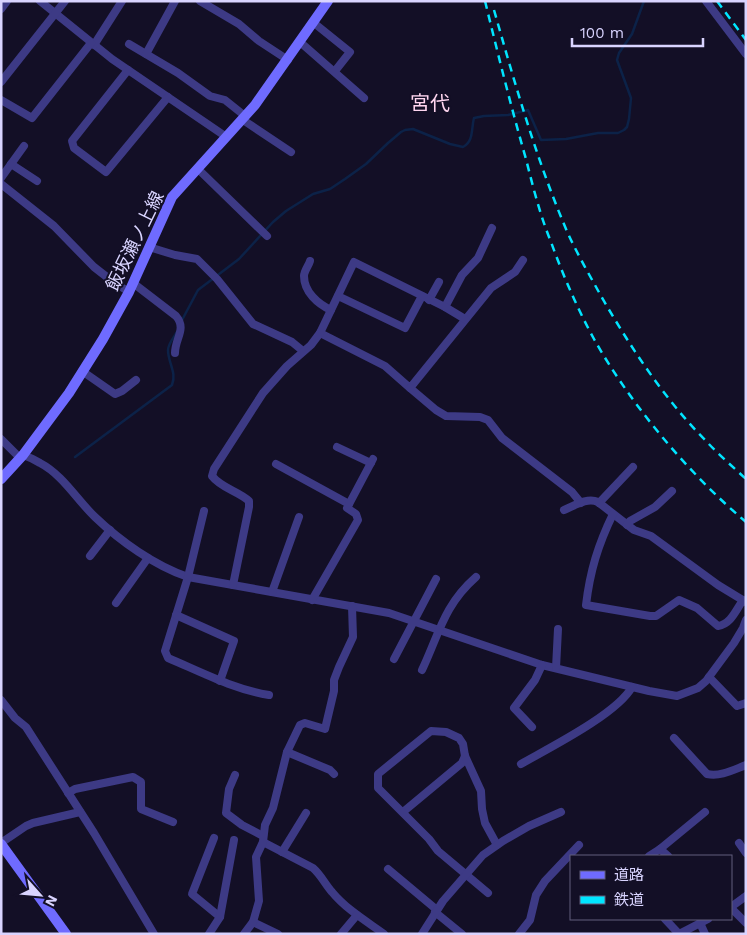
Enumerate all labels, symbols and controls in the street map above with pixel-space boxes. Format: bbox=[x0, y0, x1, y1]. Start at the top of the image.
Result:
scale bar bbox=[572, 15, 703, 47]
text: 100 m bbox=[580, 24, 624, 42]
district label: 宮代 bbox=[410, 91, 450, 115]
street label: 飯坂瀬ノ上線 bbox=[101, 188, 168, 294]
legend bbox=[570, 855, 732, 920]
text: 道路 bbox=[614, 866, 644, 884]
north arrow bbox=[15, 870, 65, 920]
text: 鉄道 bbox=[614, 891, 644, 909]
text: N bbox=[42, 893, 61, 909]

